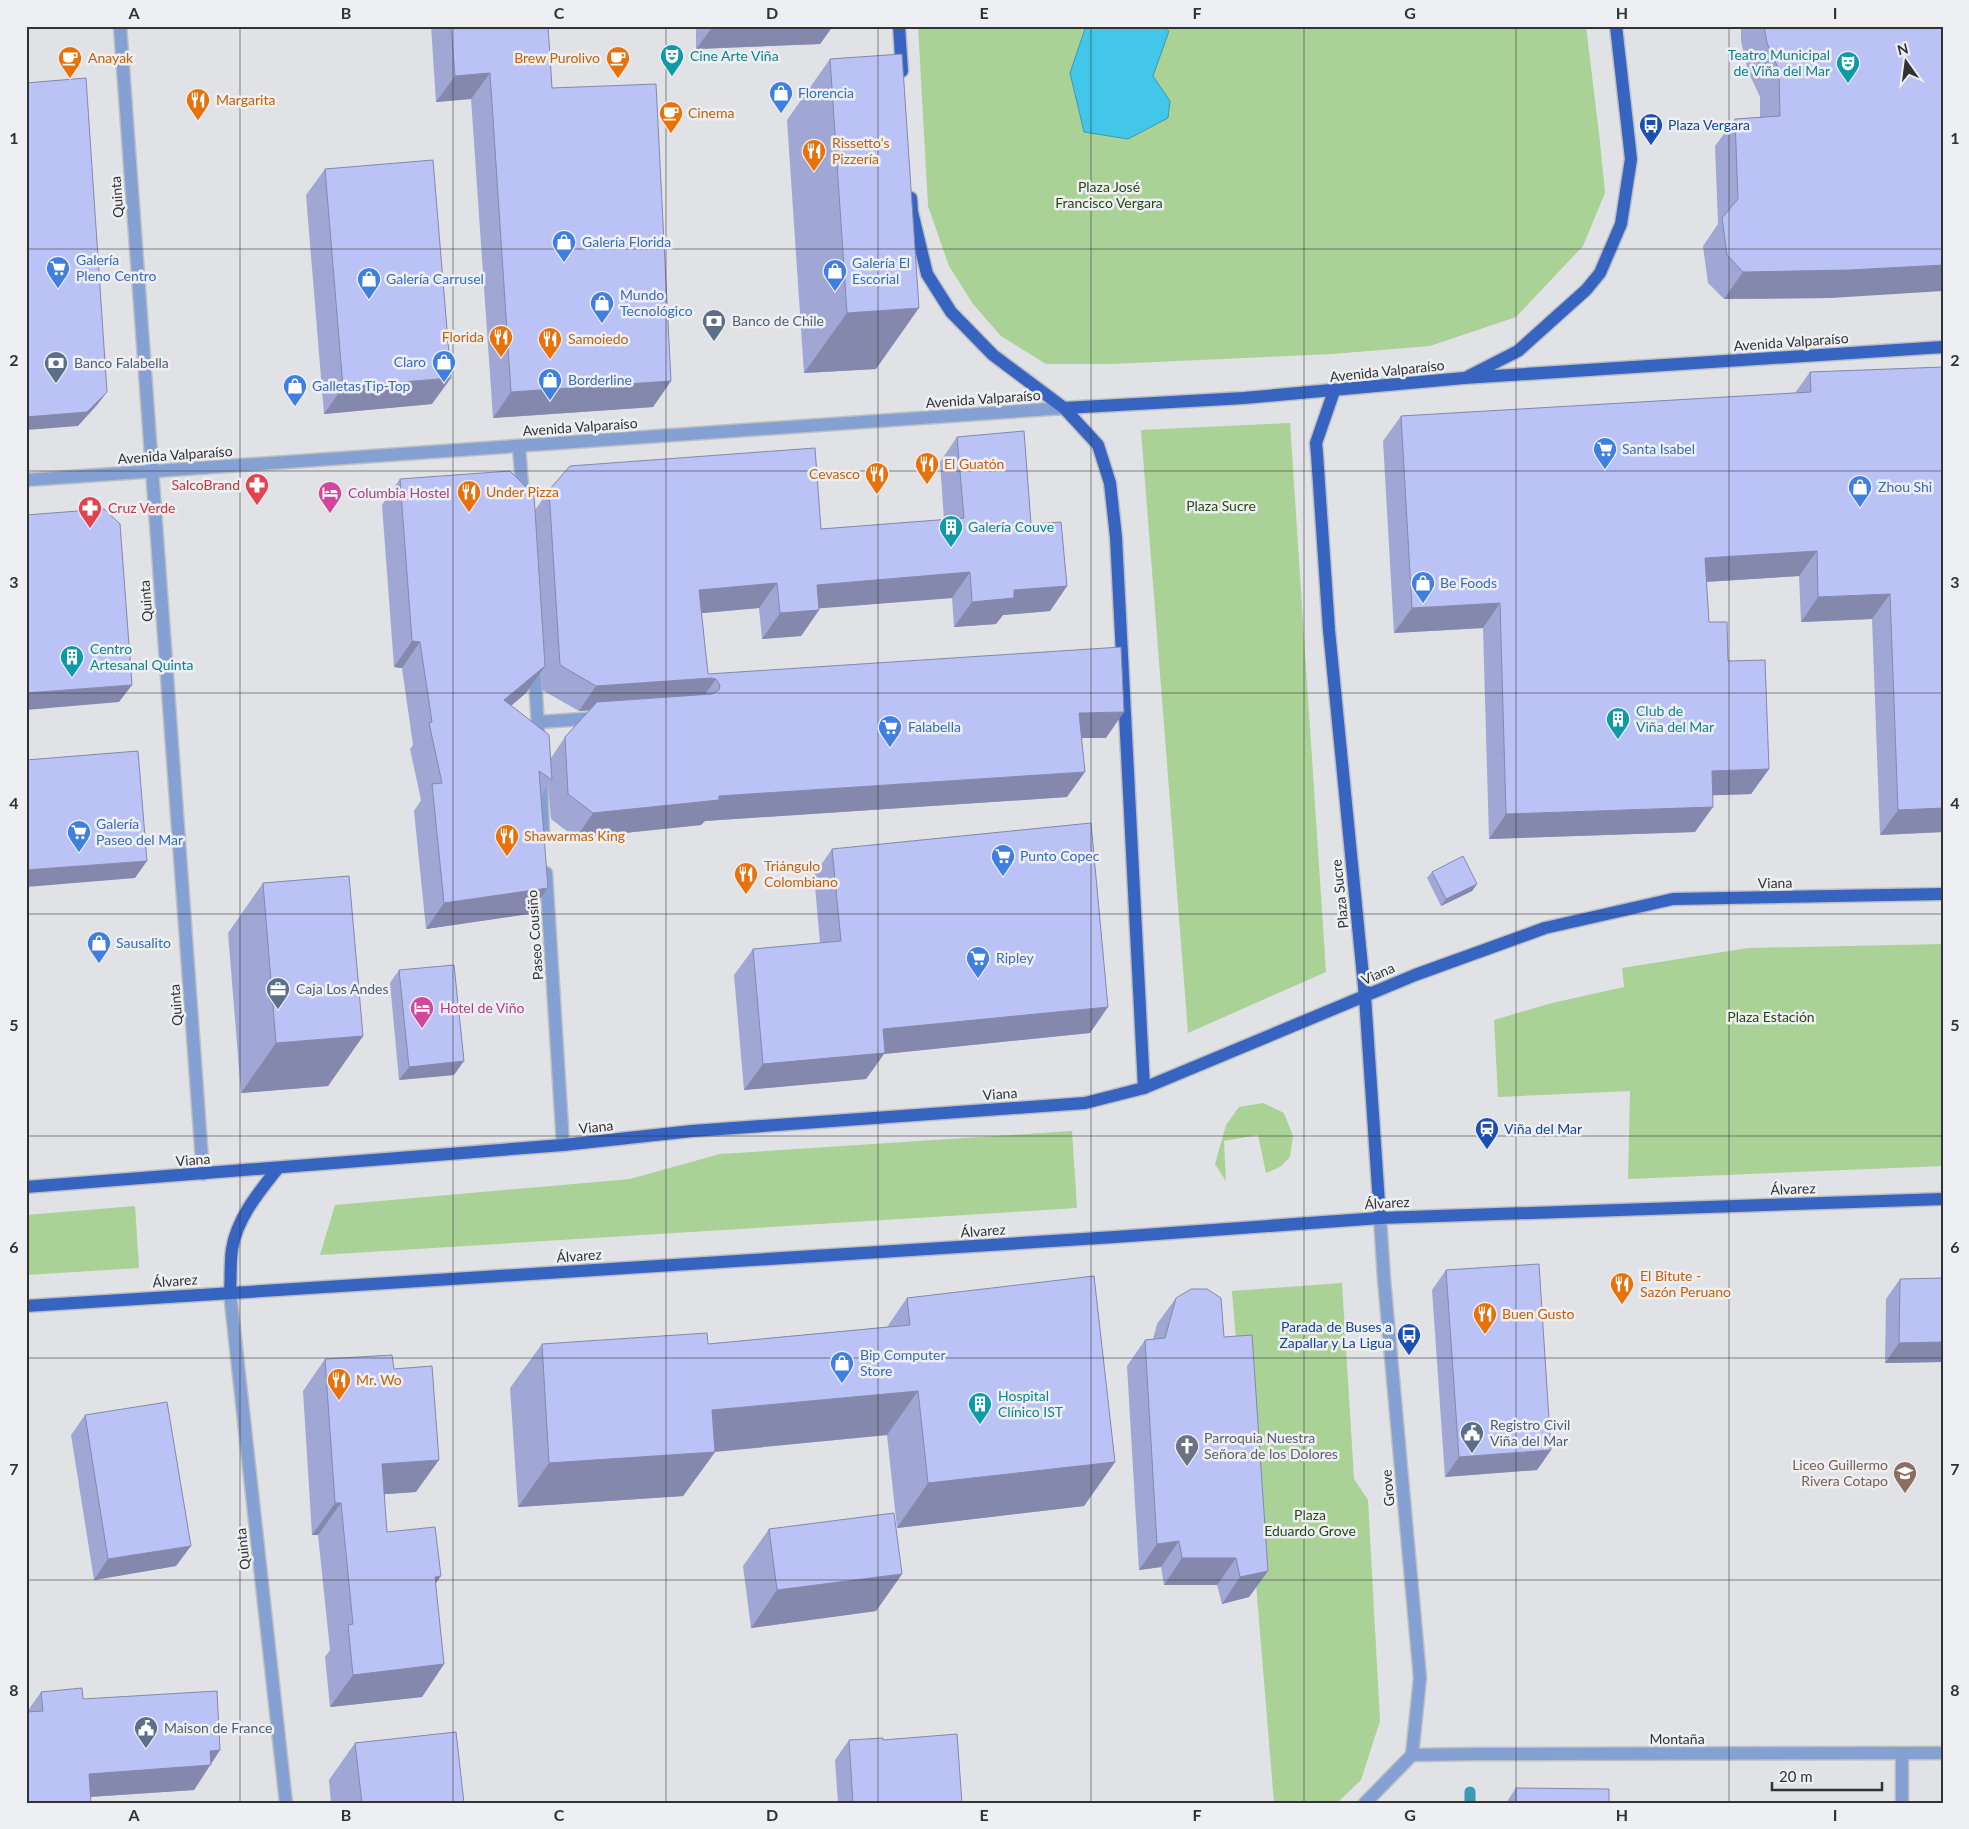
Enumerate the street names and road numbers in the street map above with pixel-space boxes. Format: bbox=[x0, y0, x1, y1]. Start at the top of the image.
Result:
street label: Quinta bbox=[107, 175, 126, 219]
street label: Avenida Valparaíso bbox=[1733, 329, 1849, 354]
street label: Avenida Valparaíso bbox=[1329, 356, 1445, 385]
street label: Avenida Valparaíso bbox=[925, 386, 1041, 411]
street label: Avenida Valparaíso bbox=[522, 414, 638, 439]
street label: Avenida Valparaíso bbox=[117, 442, 233, 467]
street label: Quinta bbox=[136, 579, 155, 623]
street label: Plaza Sucre bbox=[1327, 859, 1352, 930]
street label: Viana bbox=[1758, 874, 1792, 891]
street label: Paseo Cousiño bbox=[523, 889, 546, 981]
street label: Viana bbox=[1359, 959, 1397, 988]
street label: Quinta bbox=[166, 983, 185, 1027]
street label: Viana bbox=[982, 1084, 1018, 1103]
street label: Viana bbox=[578, 1116, 614, 1137]
street label: Viana bbox=[175, 1150, 211, 1169]
street label: Álvarez bbox=[1770, 1179, 1816, 1198]
street label: Álvarez bbox=[1364, 1193, 1410, 1212]
street label: Álvarez bbox=[960, 1220, 1006, 1241]
street label: Álvarez bbox=[556, 1245, 602, 1266]
street label: Álvarez bbox=[152, 1270, 198, 1291]
street label: Grove bbox=[1377, 1469, 1398, 1507]
street label: Quinta bbox=[232, 1527, 253, 1571]
street label: Montaña bbox=[1649, 1730, 1705, 1747]

